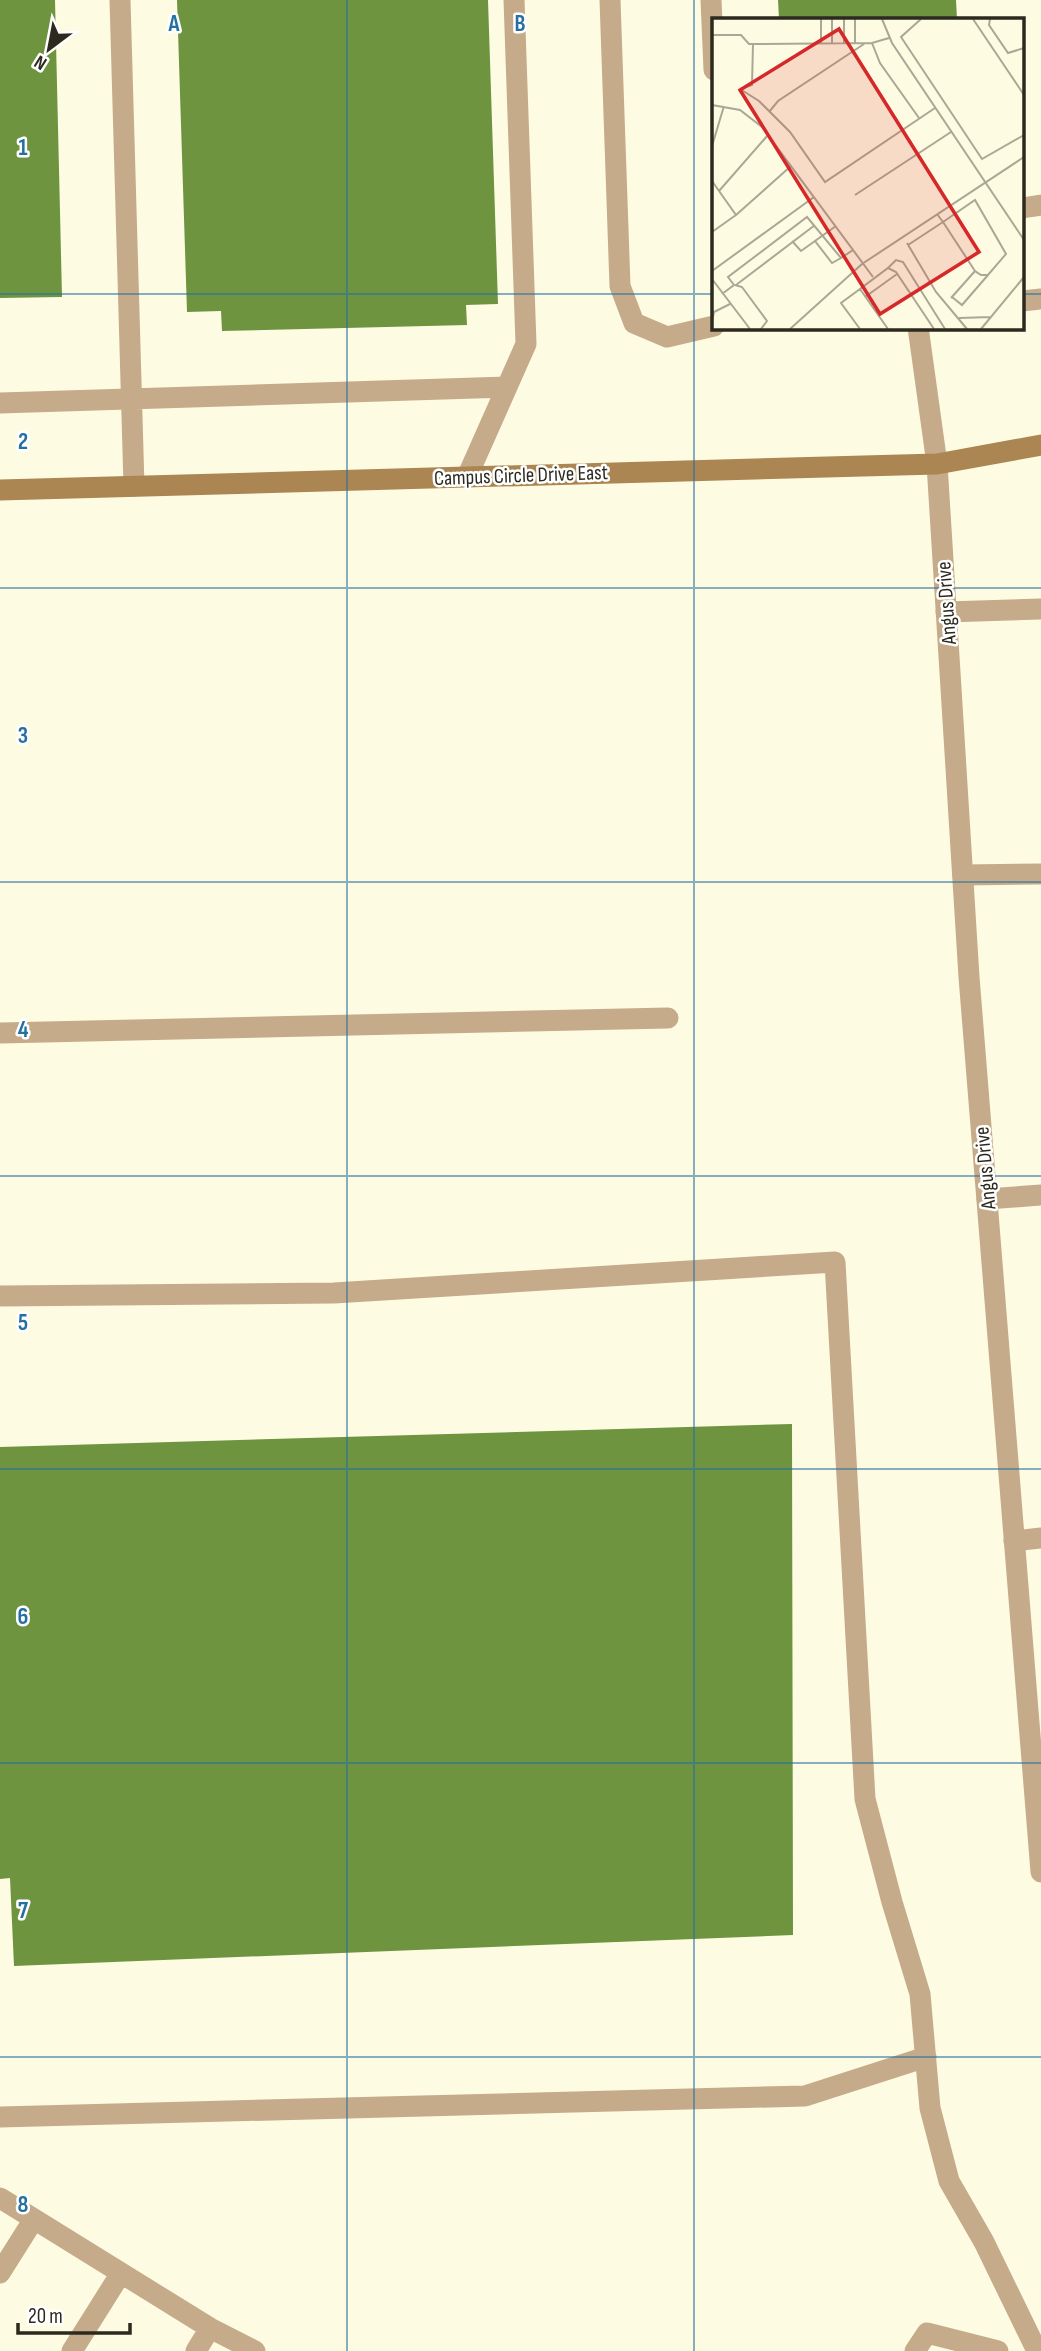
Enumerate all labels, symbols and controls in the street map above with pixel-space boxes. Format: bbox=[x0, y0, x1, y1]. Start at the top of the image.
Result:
text: A bbox=[168, 10, 181, 38]
text: B bbox=[515, 10, 526, 38]
north arrow bbox=[14, 14, 84, 84]
inset map bbox=[712, 18, 1024, 329]
text: N bbox=[30, 50, 51, 75]
text: 1 bbox=[18, 134, 28, 162]
text: 2 bbox=[18, 428, 28, 456]
street label: Campus Circle Drive East bbox=[434, 460, 608, 491]
street label: Angus Drive bbox=[931, 561, 962, 646]
text: 3 bbox=[18, 722, 28, 750]
text: 4 bbox=[18, 1016, 29, 1044]
street label: Angus Drive bbox=[969, 1125, 1002, 1211]
text: 5 bbox=[18, 1309, 28, 1337]
text: 6 bbox=[18, 1603, 28, 1631]
text: 7 bbox=[18, 1897, 28, 1925]
text: 8 bbox=[18, 2191, 29, 2219]
scale bar bbox=[18, 2292, 130, 2336]
text: 20 m bbox=[28, 2304, 63, 2329]

